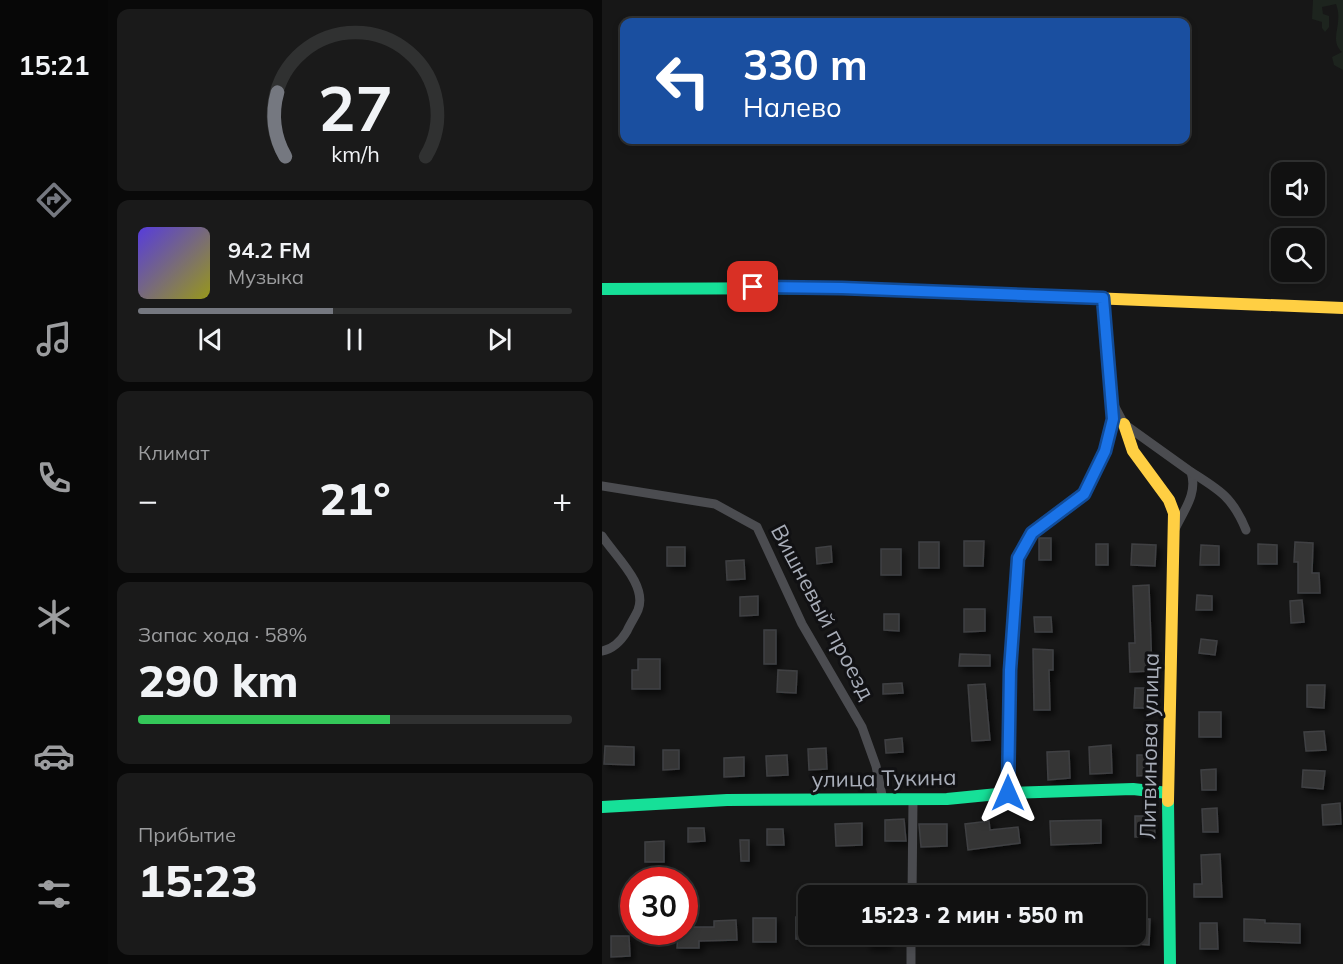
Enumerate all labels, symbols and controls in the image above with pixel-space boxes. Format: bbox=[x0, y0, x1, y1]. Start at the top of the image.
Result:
text: 330 m bbox=[743, 38, 868, 91]
icon: left bbox=[644, 42, 722, 120]
text: 15:21 bbox=[18, 48, 90, 82]
text: 27 bbox=[318, 68, 392, 147]
text: Налево bbox=[743, 90, 842, 124]
text: km/h bbox=[331, 140, 379, 167]
map controls bbox=[1271, 162, 1325, 282]
button: sound bbox=[1271, 162, 1325, 216]
icon: directions bbox=[33, 179, 75, 221]
button: search bbox=[1271, 228, 1325, 282]
text: 94.2 FM bbox=[228, 236, 311, 264]
pin bbox=[727, 261, 778, 312]
text: Музыка bbox=[228, 264, 304, 289]
icon: arrive bbox=[736, 270, 769, 303]
icon: music bbox=[33, 318, 75, 360]
icon: previous bbox=[194, 323, 227, 356]
icon: pause bbox=[338, 323, 371, 356]
icon: next bbox=[483, 323, 516, 356]
text: Климат bbox=[138, 440, 210, 465]
icon: phone bbox=[33, 457, 75, 499]
text: 21° bbox=[319, 470, 391, 526]
text: − bbox=[138, 479, 158, 520]
text: + bbox=[552, 479, 572, 520]
street label: Вишневый проезд bbox=[765, 519, 881, 705]
icon: climate bbox=[33, 596, 75, 638]
text: Запас хода · 58% bbox=[138, 622, 307, 647]
text: 290 km bbox=[138, 652, 299, 708]
street label: Литвинова улица bbox=[1133, 652, 1165, 840]
icon: car bbox=[33, 735, 75, 777]
position arrow bbox=[976, 761, 1040, 825]
street label: улица Тукина bbox=[811, 763, 957, 793]
text: Прибытие bbox=[138, 822, 236, 847]
text: 15:23 bbox=[138, 852, 258, 908]
speed limit sign: 30 bbox=[620, 867, 698, 945]
icon: filters bbox=[33, 873, 75, 915]
text: 15:23 · 2 мин · 550 m bbox=[860, 901, 1084, 929]

